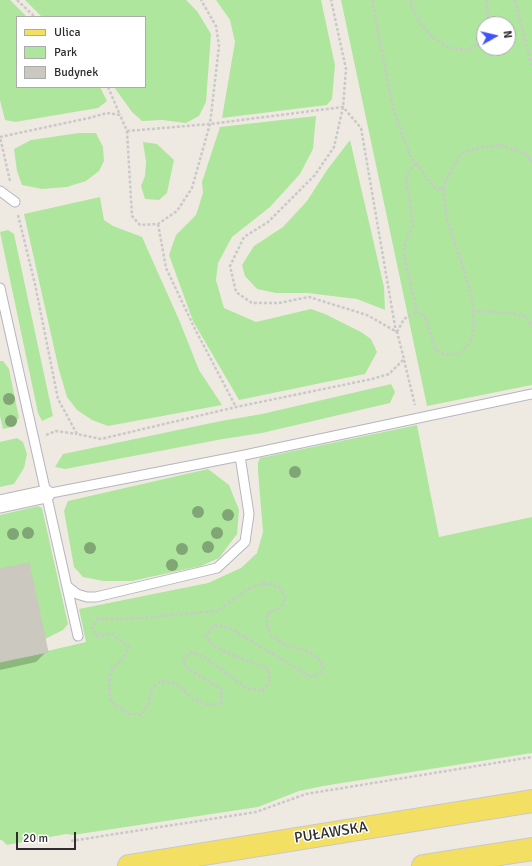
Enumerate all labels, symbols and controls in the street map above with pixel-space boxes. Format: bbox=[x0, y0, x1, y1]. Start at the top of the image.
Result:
legend bbox=[16, 16, 146, 88]
north arrow bbox=[476, 16, 516, 56]
text: Ulica bbox=[54, 25, 81, 40]
text: N bbox=[500, 30, 514, 39]
text: Park bbox=[54, 45, 77, 60]
text: Budynek bbox=[54, 65, 98, 80]
street label: PUŁAWSKA bbox=[293, 818, 369, 848]
scale bar bbox=[18, 824, 78, 850]
text: 20 m bbox=[23, 831, 48, 846]

